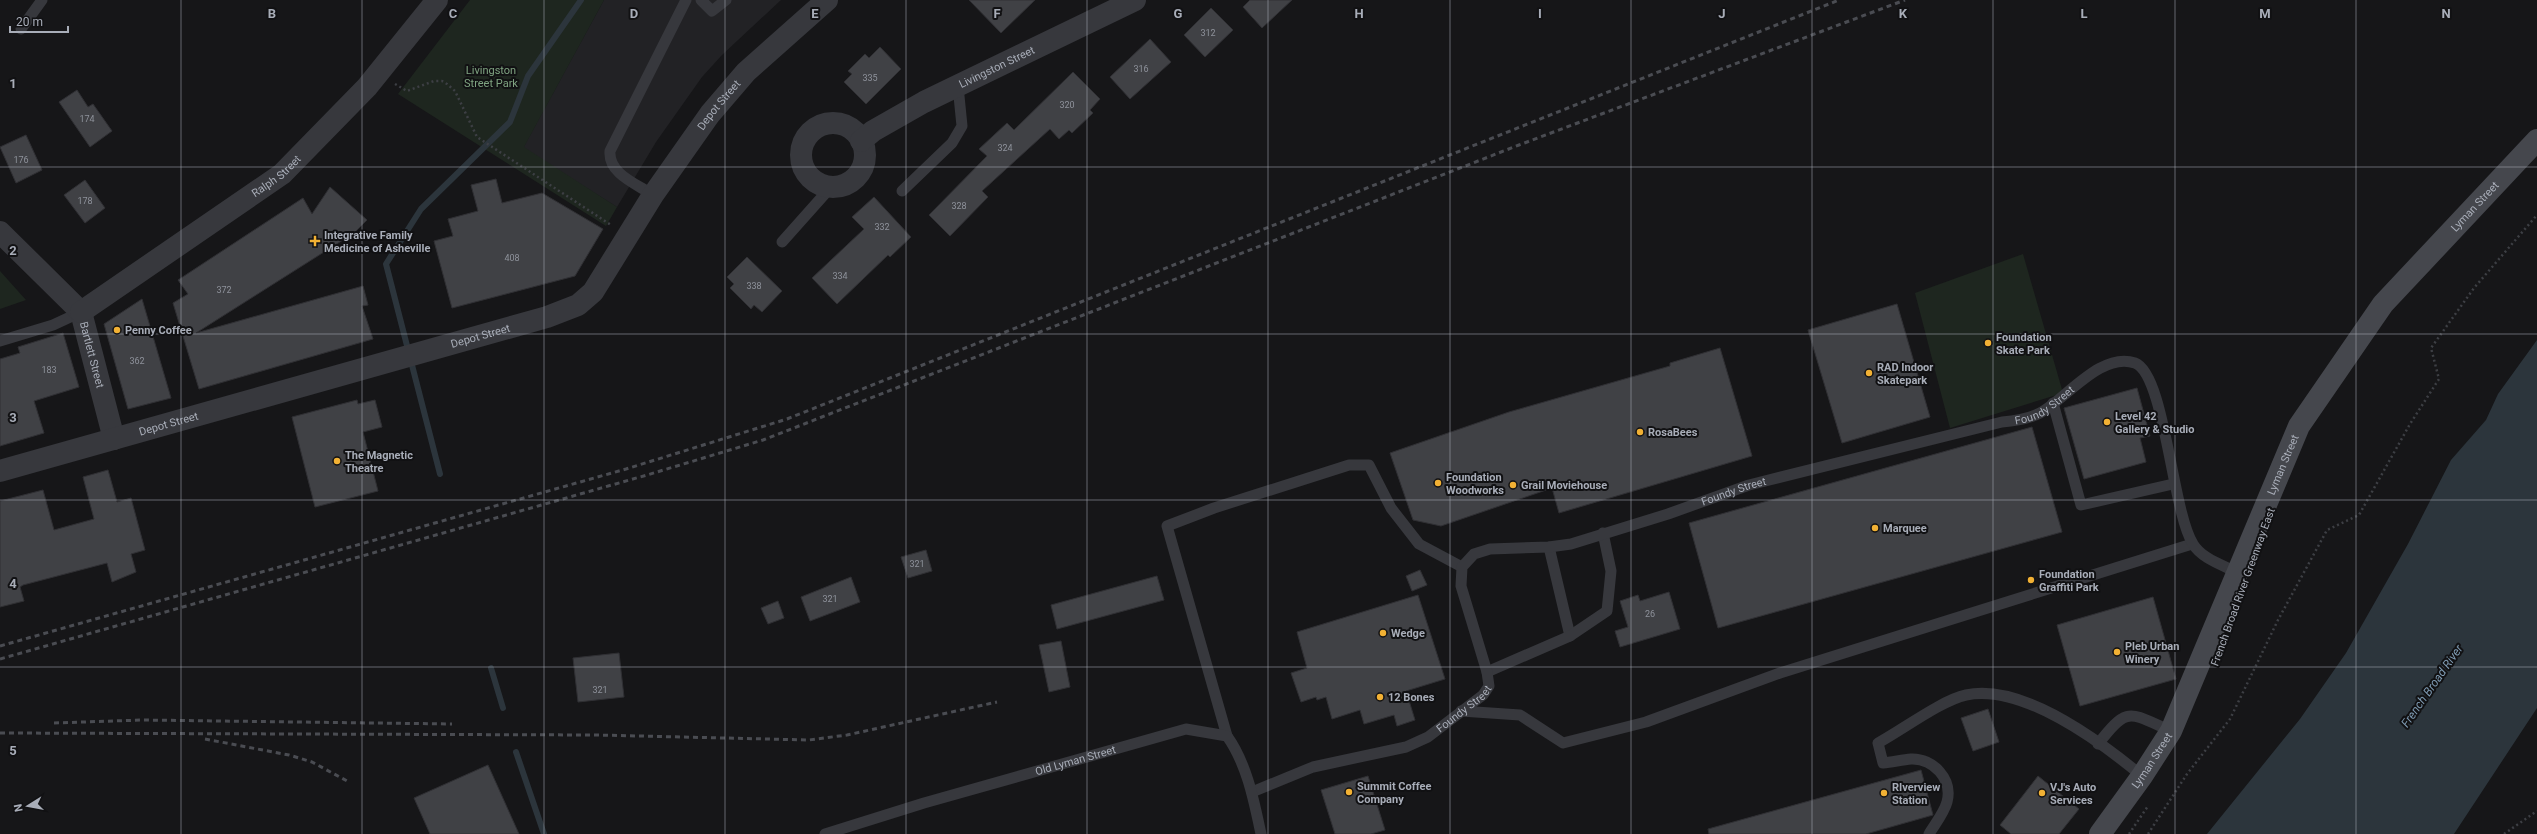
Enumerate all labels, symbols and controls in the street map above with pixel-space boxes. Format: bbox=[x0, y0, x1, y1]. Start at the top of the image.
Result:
text: B bbox=[268, 6, 276, 21]
text: C bbox=[449, 6, 458, 21]
text: D bbox=[630, 6, 638, 21]
text: E bbox=[811, 6, 819, 21]
text: F bbox=[993, 6, 1001, 21]
text: G bbox=[1174, 6, 1183, 21]
text: H bbox=[1354, 6, 1364, 21]
text: I bbox=[1538, 6, 1542, 21]
text: J bbox=[1718, 6, 1726, 21]
text: K bbox=[1899, 6, 1908, 21]
text: L bbox=[2080, 6, 2088, 21]
text: M bbox=[2259, 6, 2271, 21]
text: N bbox=[2441, 6, 2451, 21]
scale bar bbox=[10, 8, 68, 34]
text: 20 m bbox=[16, 15, 43, 29]
house number: 312 bbox=[1200, 28, 1216, 38]
street label: Livingston Street bbox=[957, 43, 1037, 91]
park label: Livingston Street Park bbox=[464, 64, 518, 90]
house number: 316 bbox=[1133, 64, 1149, 74]
house number: 335 bbox=[862, 73, 878, 83]
text: 1 bbox=[9, 76, 17, 91]
street label: Depot Street bbox=[694, 77, 743, 132]
house number: 320 bbox=[1059, 100, 1075, 110]
house number: 174 bbox=[79, 114, 95, 124]
house number: 324 bbox=[997, 143, 1013, 153]
street label: Ralph Street bbox=[249, 152, 304, 199]
house number: 176 bbox=[13, 155, 29, 165]
street label: Lyman Street bbox=[2448, 178, 2502, 234]
house number: 178 bbox=[77, 196, 93, 206]
house number: 328 bbox=[951, 201, 967, 211]
house number: 332 bbox=[874, 222, 890, 232]
place label: Integrative Family Medicine of Asheville bbox=[324, 229, 430, 255]
marker: Integrative Family Medicine of Asheville bbox=[309, 235, 321, 247]
text: 2 bbox=[9, 243, 17, 258]
house number: 408 bbox=[504, 253, 520, 263]
house number: 334 bbox=[832, 271, 848, 281]
house number: 338 bbox=[746, 281, 762, 291]
house number: 372 bbox=[216, 285, 232, 295]
street label: Bartlett Street bbox=[77, 320, 107, 390]
street label: Depot Street bbox=[449, 321, 512, 350]
place label: Penny Coffee bbox=[125, 324, 192, 337]
marker: Penny Coffee bbox=[112, 325, 122, 335]
place label: Foundation Skate Park bbox=[1996, 331, 2052, 357]
marker: Foundation Skate Park bbox=[1983, 338, 1993, 348]
house number: 362 bbox=[129, 356, 145, 366]
place label: RAD Indoor Skatepark bbox=[1877, 361, 1933, 387]
house number: 183 bbox=[41, 365, 57, 375]
marker: RAD Indoor Skatepark bbox=[1864, 368, 1874, 378]
street label: Foundy Street bbox=[2014, 383, 2077, 427]
street label: Depot Street bbox=[137, 409, 200, 438]
text: 3 bbox=[9, 410, 17, 425]
place label: Level 42 Gallery & Studio bbox=[2115, 410, 2194, 436]
marker: Level 42 Gallery & Studio bbox=[2102, 417, 2112, 427]
place label: RosaBees bbox=[1648, 426, 1698, 439]
marker: RosaBees bbox=[1635, 427, 1645, 437]
street label: Lyman Street bbox=[2264, 432, 2301, 497]
place label: The Magnetic Theatre bbox=[345, 449, 413, 475]
marker: The Magnetic Theatre bbox=[332, 456, 342, 466]
place label: Foundation Woodworks bbox=[1446, 471, 1504, 497]
street label: Foundy Street bbox=[1699, 474, 1768, 508]
marker: Foundation Woodworks bbox=[1433, 478, 1443, 488]
place label: Grail Moviehouse bbox=[1521, 479, 1607, 492]
marker: Grail Moviehouse bbox=[1508, 480, 1518, 490]
street label: French Broad River Greenway East bbox=[2208, 506, 2278, 668]
place label: Marquee bbox=[1883, 522, 1927, 535]
marker: Marquee bbox=[1870, 523, 1880, 533]
house number: 321 bbox=[909, 559, 925, 569]
place label: Foundation Graffiti Park bbox=[2039, 568, 2099, 594]
marker: Foundation Graffiti Park bbox=[2026, 575, 2036, 585]
text: 4 bbox=[9, 576, 17, 591]
house number: 321 bbox=[822, 594, 838, 604]
house number: 26 bbox=[1645, 609, 1655, 619]
place label: Wedge bbox=[1391, 627, 1425, 640]
marker: Wedge bbox=[1378, 628, 1388, 638]
place label: Pleb Urban Winery bbox=[2125, 640, 2179, 666]
water label: French Broad River bbox=[2398, 641, 2466, 730]
marker: Pleb Urban Winery bbox=[2112, 647, 2122, 657]
street label: Foundy Street bbox=[1434, 682, 1494, 735]
house number: 321 bbox=[592, 685, 608, 695]
place label: 12 Bones bbox=[1388, 691, 1435, 704]
marker: 12 Bones bbox=[1375, 692, 1385, 702]
street label: Lyman Street bbox=[2129, 730, 2175, 791]
text: 5 bbox=[9, 743, 17, 758]
street label: Old Lyman Street bbox=[1034, 743, 1118, 778]
place label: Summit Coffee Company bbox=[1357, 780, 1431, 806]
place label: RIverview Station bbox=[1892, 781, 1940, 807]
place label: VJ's Auto Services bbox=[2050, 781, 2096, 807]
north arrow bbox=[8, 786, 48, 826]
marker: Summit Coffee Company bbox=[1344, 787, 1354, 797]
marker: RIverview Station bbox=[1879, 788, 1889, 798]
marker: VJ's Auto Services bbox=[2037, 788, 2047, 798]
text: N bbox=[12, 803, 26, 813]

